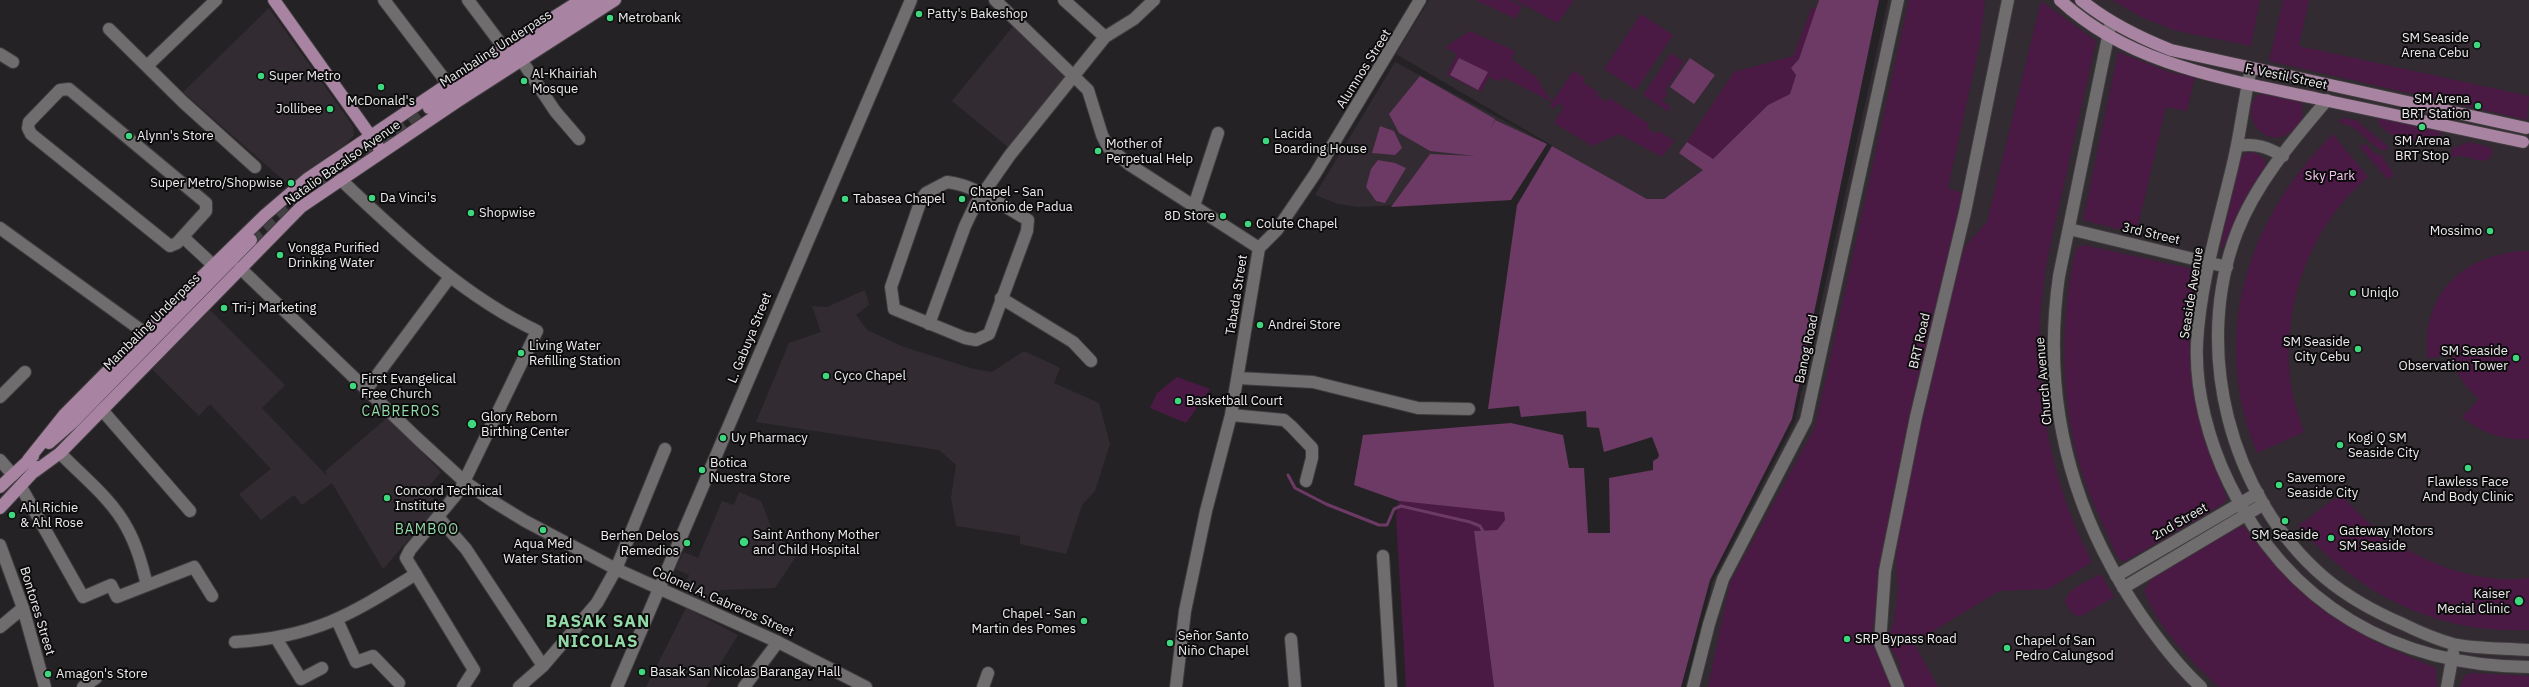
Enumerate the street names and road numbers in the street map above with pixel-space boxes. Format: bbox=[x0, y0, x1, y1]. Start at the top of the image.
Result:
street label: Mambaling Underpass bbox=[437, 7, 555, 91]
street label: Alumnos Street bbox=[1333, 27, 1395, 111]
street label: F. Vestil Street bbox=[2243, 61, 2329, 93]
street label: Natalio Bacalso Avenue bbox=[282, 117, 404, 209]
street label: 3rd Street bbox=[2121, 220, 2181, 248]
street label: Seaside Avenue bbox=[2177, 246, 2207, 340]
street label: Tabada Street bbox=[1223, 254, 1251, 336]
street label: Mambaling Underpass bbox=[100, 270, 204, 374]
street label: L. Gabuya Street bbox=[725, 290, 775, 386]
street label: BRT Road bbox=[1906, 312, 1934, 370]
street label: Banog Road bbox=[1792, 313, 1822, 385]
street label: Church Avenue bbox=[2032, 337, 2056, 425]
street label: 2nd Street bbox=[2149, 500, 2211, 544]
street label: Colonel A. Cabreros Street bbox=[650, 564, 796, 640]
street label: Bontores Street bbox=[16, 565, 58, 657]

